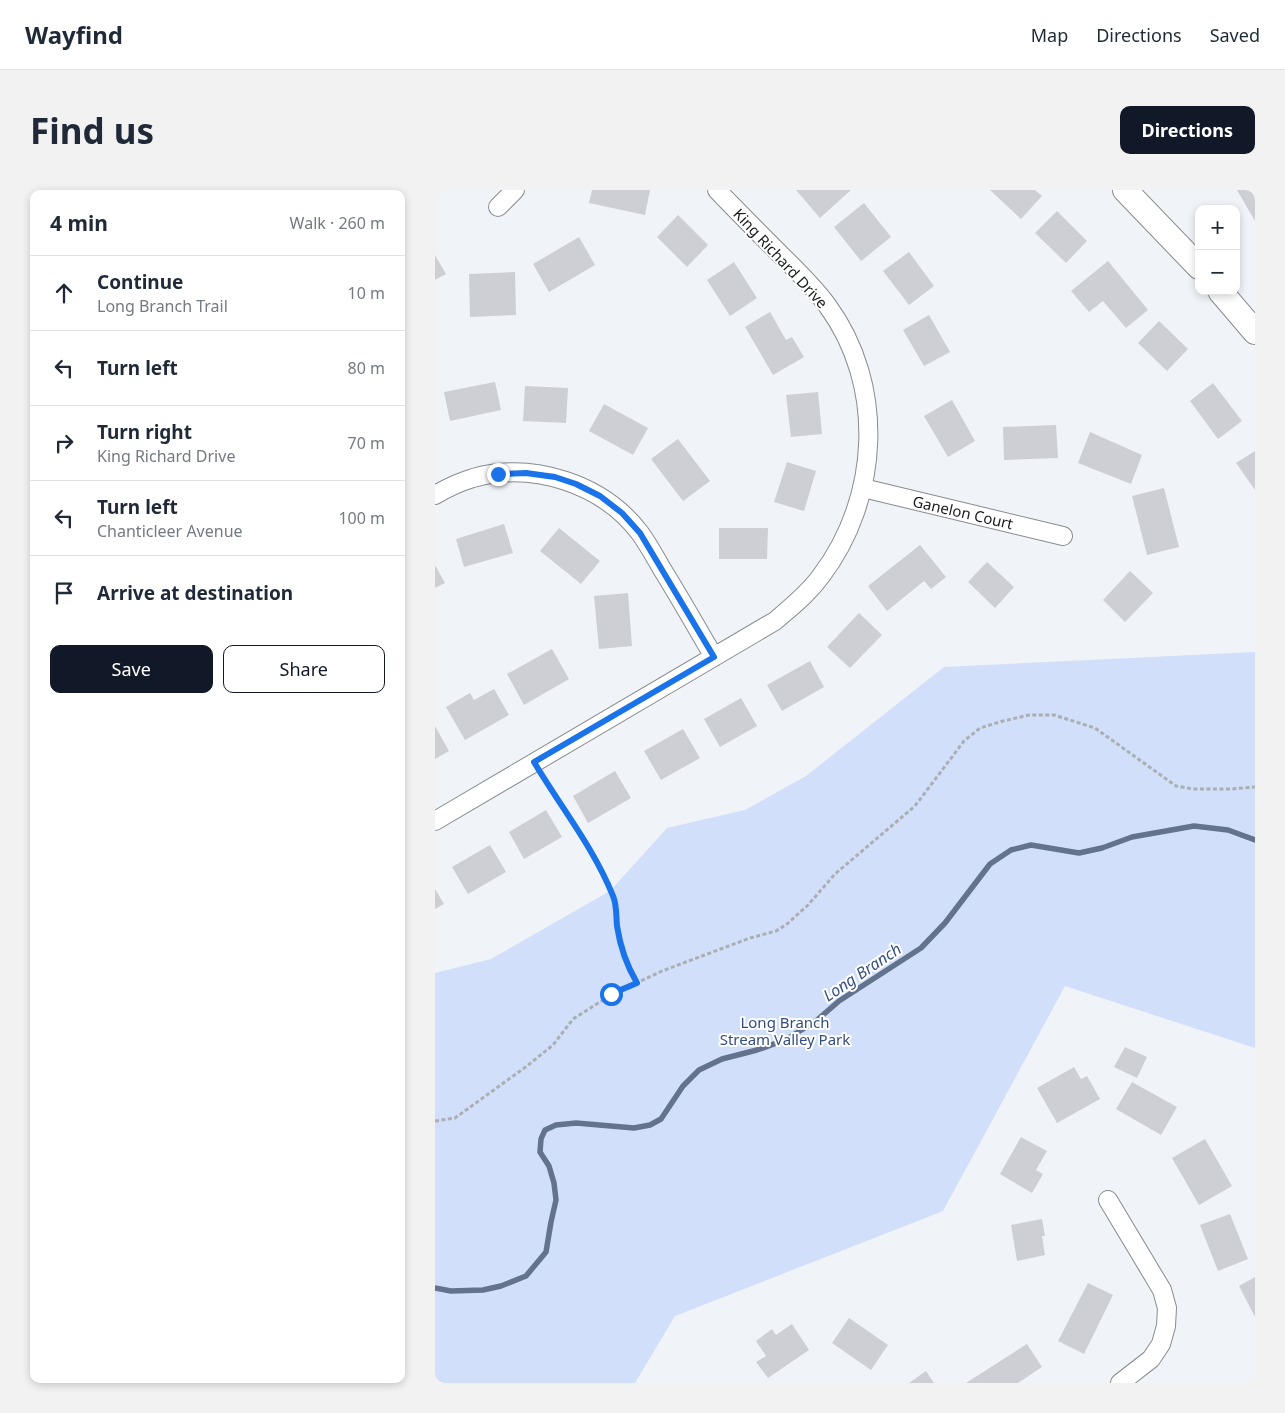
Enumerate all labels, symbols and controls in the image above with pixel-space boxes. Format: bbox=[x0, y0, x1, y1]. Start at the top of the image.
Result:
text: Wayfind bbox=[25, 18, 123, 51]
text: Map bbox=[1031, 23, 1068, 47]
text: Directions bbox=[1096, 23, 1182, 47]
text: Saved bbox=[1210, 23, 1260, 47]
button: Directions bbox=[1120, 106, 1255, 154]
text: Find us bbox=[30, 107, 154, 154]
street label: King Richard Drive bbox=[729, 204, 833, 312]
map controls bbox=[1195, 205, 1240, 295]
button: + bbox=[1195, 205, 1240, 250]
text: 4 min bbox=[50, 209, 108, 237]
text: Walk · 260 m bbox=[290, 212, 385, 234]
button: − bbox=[1195, 250, 1240, 295]
text: Continue bbox=[97, 269, 183, 295]
icon: ahead bbox=[50, 279, 78, 307]
text: 10 m bbox=[348, 282, 385, 304]
text: Long Branch Trail bbox=[97, 295, 228, 317]
icon: left bbox=[50, 354, 78, 382]
text: Turn left bbox=[97, 355, 178, 381]
text: 80 m bbox=[348, 357, 385, 379]
text: Turn right bbox=[97, 419, 192, 445]
icon: right bbox=[50, 429, 78, 457]
text: 70 m bbox=[348, 432, 385, 454]
text: King Richard Drive bbox=[97, 445, 235, 467]
route end bbox=[487, 463, 510, 486]
street label: Ganelon Court bbox=[911, 491, 1016, 533]
text: Turn left bbox=[97, 494, 178, 520]
icon: left bbox=[50, 504, 78, 532]
text: 100 m bbox=[338, 507, 385, 529]
text: Chanticleer Avenue bbox=[97, 520, 243, 542]
icon: arrive bbox=[50, 579, 78, 607]
text: Arrive at destination bbox=[97, 580, 293, 606]
button: Save bbox=[50, 645, 213, 693]
button: Share bbox=[223, 645, 385, 693]
water label: Long Branch bbox=[819, 938, 905, 1006]
route start bbox=[600, 983, 623, 1006]
park label: Long Branch Stream Valley Park bbox=[720, 1012, 850, 1049]

